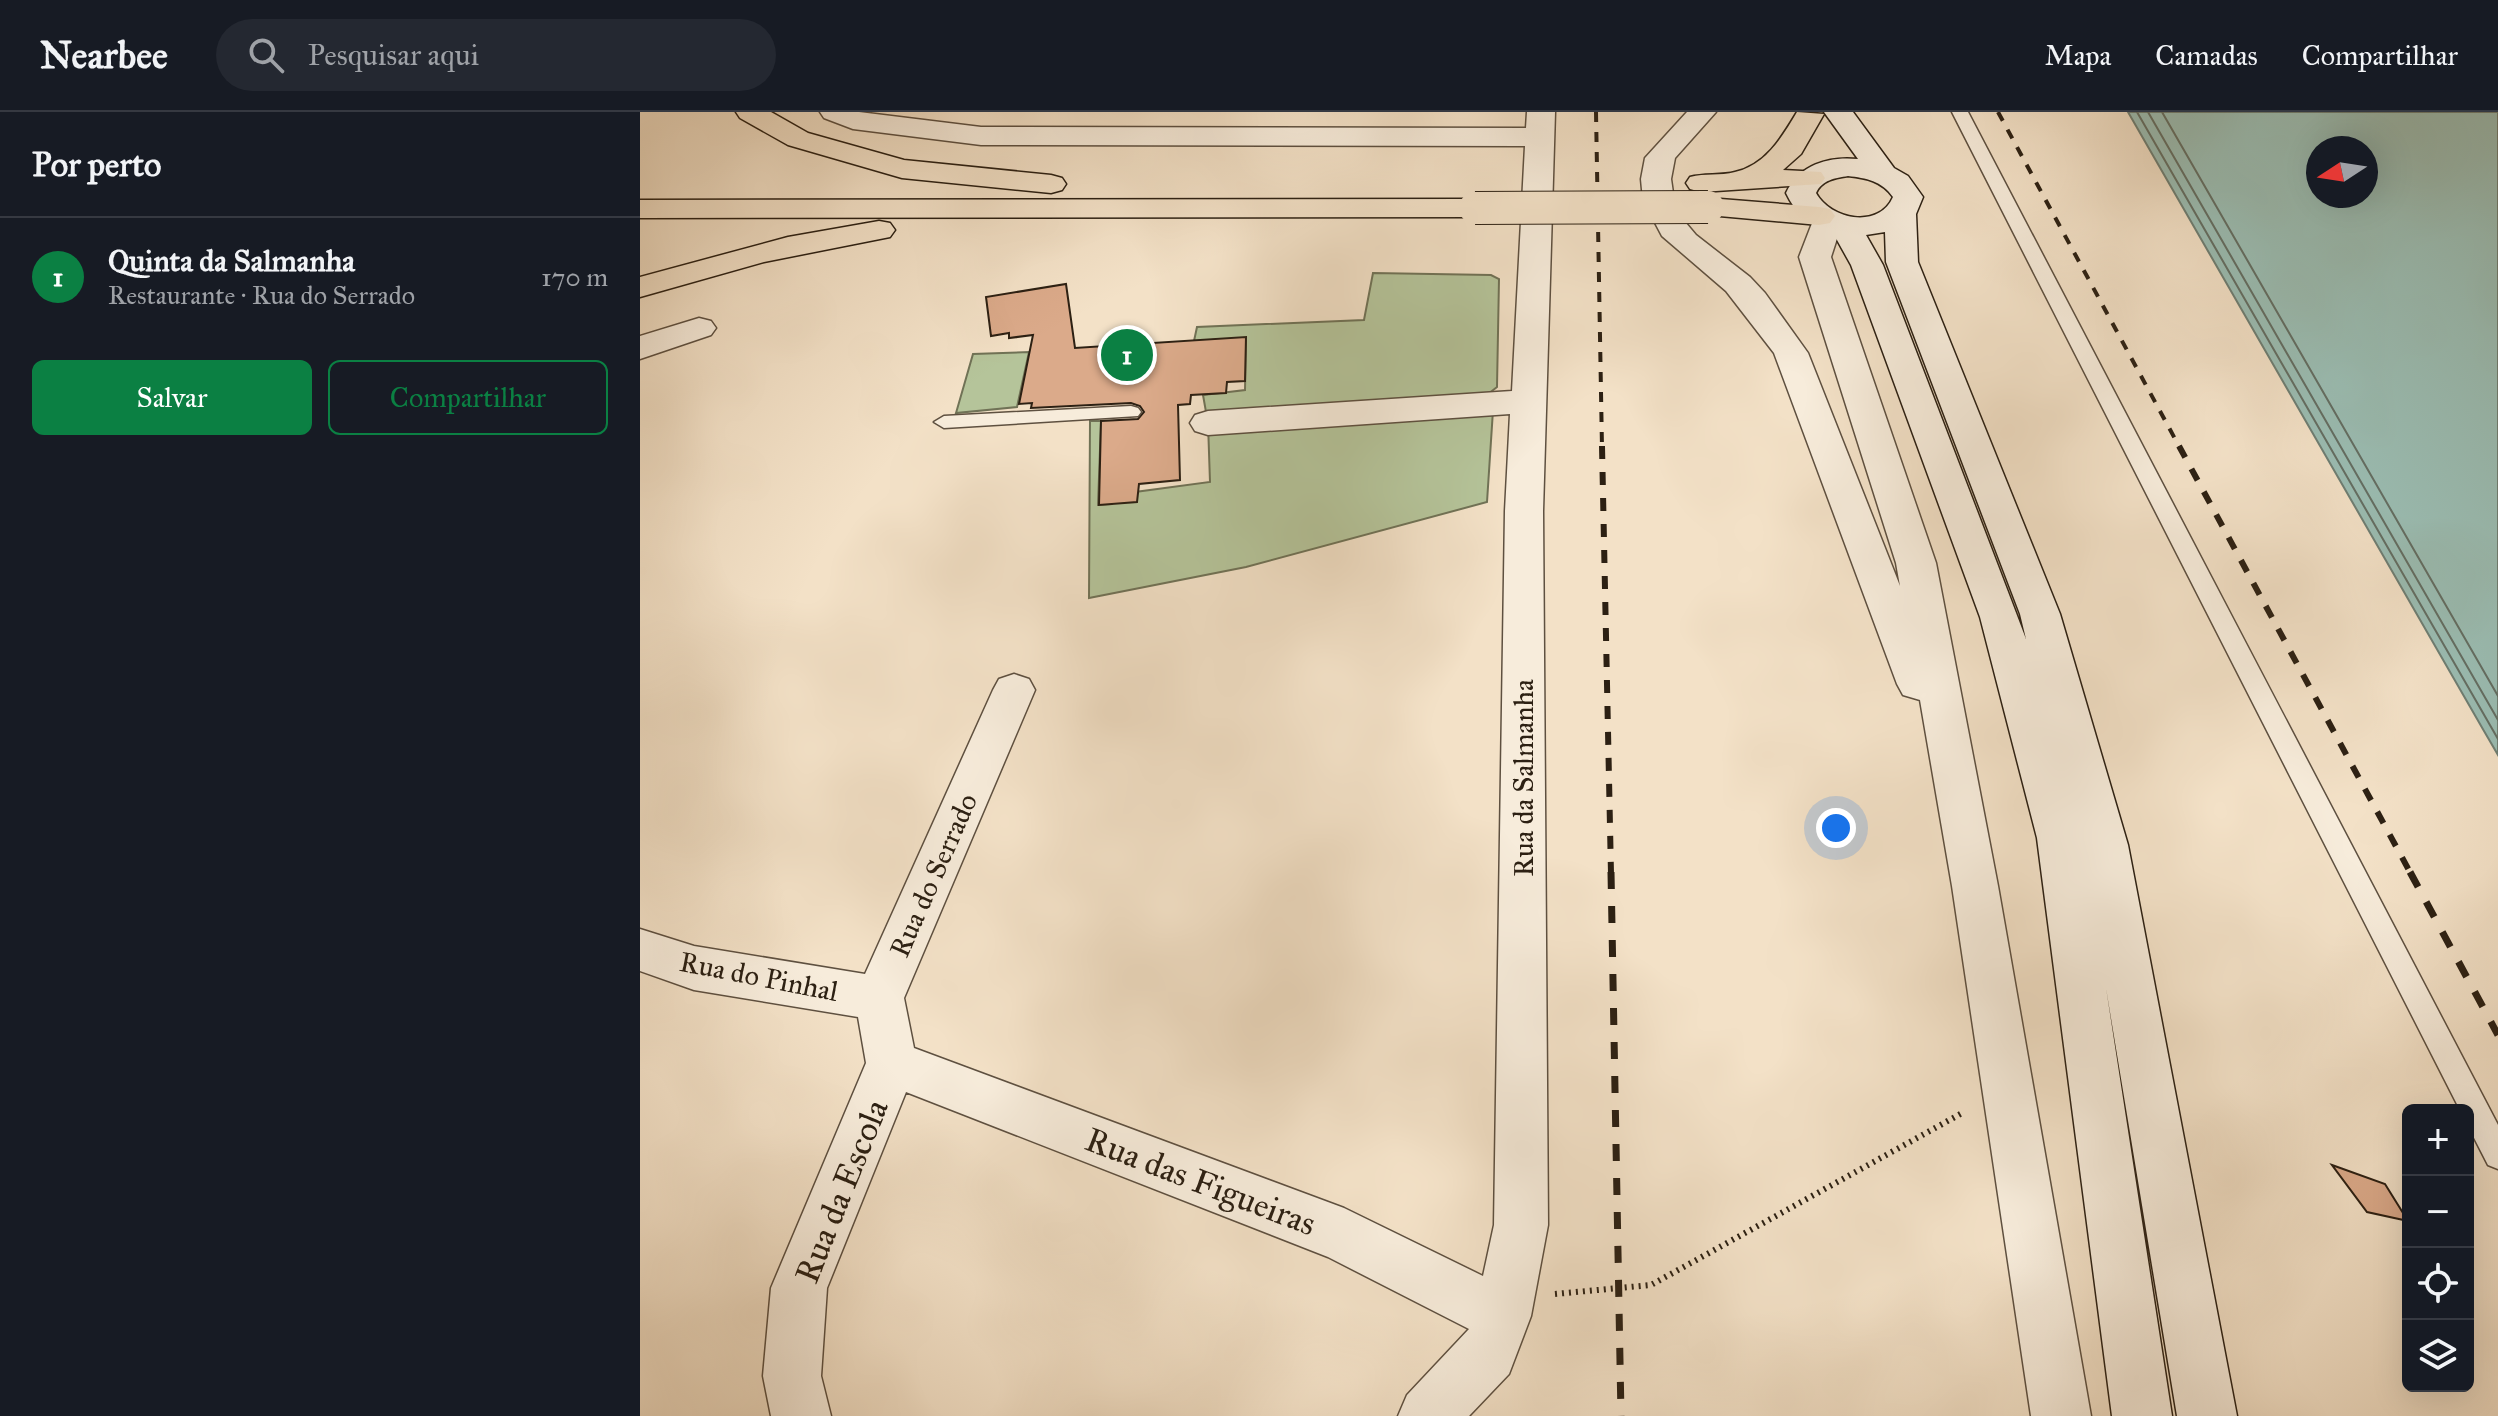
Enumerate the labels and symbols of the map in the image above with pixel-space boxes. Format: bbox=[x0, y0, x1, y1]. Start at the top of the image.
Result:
north arrow bbox=[2306, 136, 2378, 208]
pin: 1 bbox=[1101, 325, 1153, 385]
street label: Rua da Salmanha bbox=[1506, 679, 1541, 877]
street label: Rua do Serrado bbox=[882, 788, 985, 963]
your location bbox=[1816, 808, 1856, 848]
street label: Rua do Pinhal bbox=[677, 944, 841, 1009]
street label: Rua da Escola bbox=[786, 1093, 897, 1289]
street label: Rua das Figueiras bbox=[1080, 1119, 1322, 1244]

